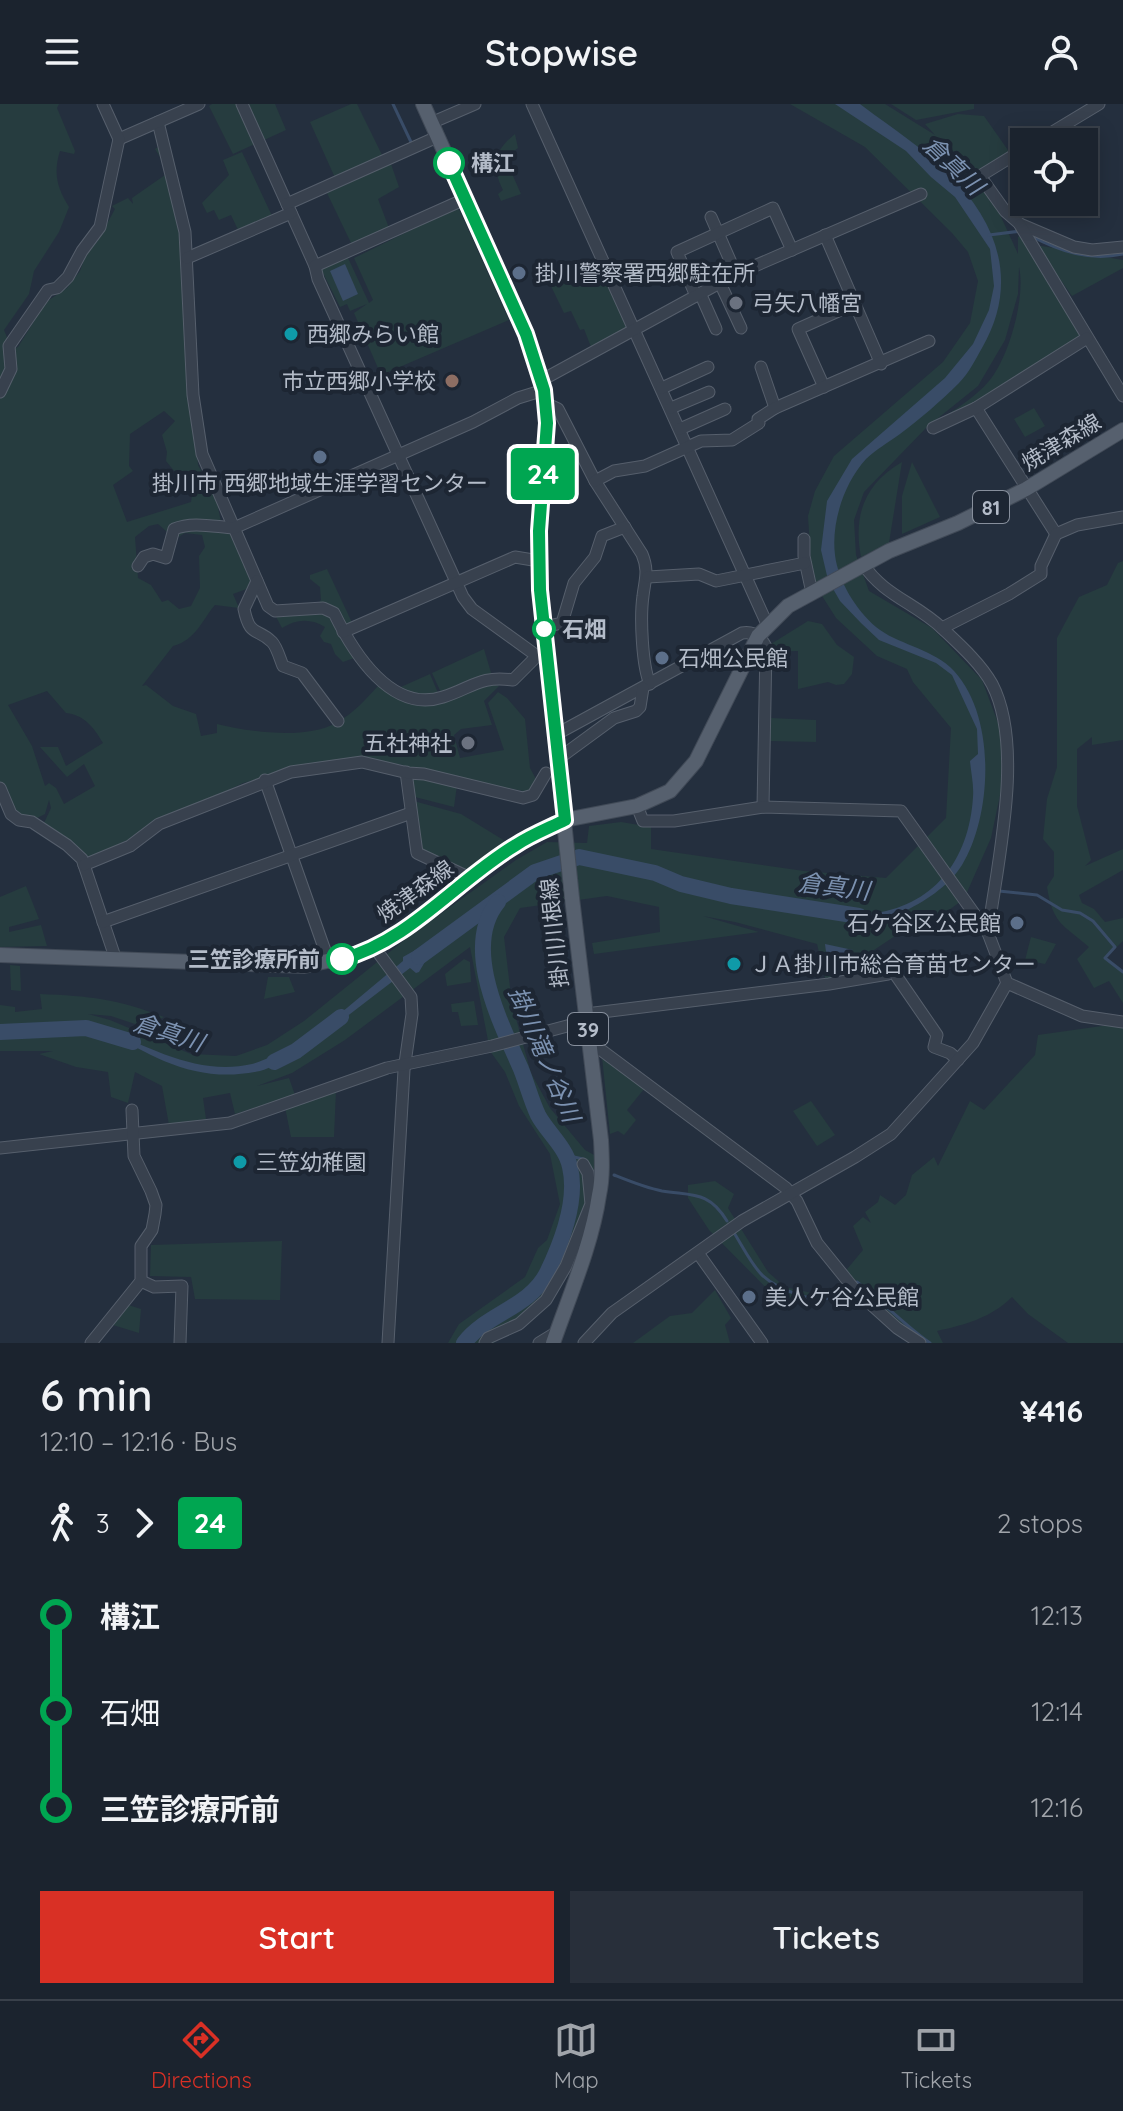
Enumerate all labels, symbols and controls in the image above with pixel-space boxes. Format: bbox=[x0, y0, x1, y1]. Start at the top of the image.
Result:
icon: menu bbox=[40, 30, 84, 74]
text: Stopwise bbox=[485, 30, 638, 75]
icon: person bbox=[1039, 30, 1083, 74]
map controls bbox=[1010, 128, 1098, 216]
button: locate bbox=[1010, 128, 1098, 216]
water label: 倉真川 bbox=[918, 129, 992, 203]
marker: 構江 bbox=[434, 148, 464, 178]
place label: 構江 bbox=[471, 149, 515, 177]
place label: 掛川警察署西郷駐在所 bbox=[535, 259, 755, 287]
marker: 掛川警察署西郷駐在所 bbox=[510, 264, 528, 282]
place label: 弓矢八幡宮 bbox=[752, 289, 862, 317]
marker: 弓矢八幡宮 bbox=[727, 294, 745, 312]
place label: 西郷みらい館 bbox=[307, 320, 439, 348]
marker: 西郷みらい館 bbox=[282, 325, 300, 343]
place label: 市立西郷小学校 bbox=[282, 367, 436, 395]
marker: 市立西郷小学校 bbox=[443, 372, 461, 390]
street label: 焼津森線 bbox=[1016, 407, 1106, 477]
marker: 掛川市 西郷地域生涯学習センター bbox=[311, 448, 329, 466]
line badge: 24 bbox=[507, 448, 579, 500]
text: 24 bbox=[527, 456, 559, 491]
place label: 掛川市 西郷地域生涯学習センター bbox=[152, 469, 488, 497]
road number: 81 bbox=[973, 491, 1009, 523]
place label: 石畑 bbox=[562, 615, 606, 643]
marker: 石畑 bbox=[533, 618, 555, 640]
place label: 石畑公民館 bbox=[678, 644, 788, 672]
marker: 石畑公民館 bbox=[653, 649, 671, 667]
place label: 五社神社 bbox=[364, 729, 452, 757]
marker: 五社神社 bbox=[459, 734, 477, 752]
street label: 焼津森線 bbox=[371, 854, 459, 928]
water label: 倉真川 bbox=[796, 867, 875, 906]
street label: 掛川川根線 bbox=[534, 877, 574, 989]
place label: 石ケ谷区公民館 bbox=[847, 909, 1001, 937]
marker: 石ケ谷区公民館 bbox=[1008, 914, 1026, 932]
marker: 三笠診療所前 bbox=[327, 944, 357, 974]
place label: 三笠診療所前 bbox=[188, 945, 320, 973]
place label: ＪＡ掛川市総合育苗センター bbox=[750, 950, 1036, 978]
marker: ＪＡ掛川市総合育苗センター bbox=[725, 955, 743, 973]
water label: 掛川滝ノ谷川 bbox=[503, 982, 588, 1129]
water label: 倉真川 bbox=[130, 1007, 211, 1058]
road number: 39 bbox=[568, 1013, 608, 1045]
place label: 三笠幼稚園 bbox=[256, 1148, 366, 1176]
marker: 三笠幼稚園 bbox=[231, 1153, 249, 1171]
place label: 美人ケ谷公民館 bbox=[765, 1283, 919, 1311]
marker: 美人ケ谷公民館 bbox=[740, 1288, 758, 1306]
text: 6 min bbox=[40, 1367, 153, 1422]
text: ¥416 bbox=[1020, 1392, 1083, 1430]
text: 12:10 – 12:16 · Bus bbox=[40, 1425, 237, 1458]
icon: walk bbox=[40, 1501, 84, 1545]
icon: forward bbox=[122, 1501, 166, 1545]
text: 24 bbox=[194, 1505, 226, 1540]
text: 3 bbox=[96, 1507, 110, 1540]
text: 2 stops bbox=[997, 1507, 1083, 1540]
text: 構江 bbox=[100, 1598, 160, 1636]
text: 12:13 bbox=[1031, 1599, 1083, 1632]
text: 石畑 bbox=[100, 1694, 160, 1732]
text: 12:14 bbox=[1031, 1695, 1083, 1728]
text: 三笠診療所前 bbox=[100, 1790, 280, 1828]
text: 12:16 bbox=[1031, 1791, 1083, 1824]
button: Start bbox=[40, 1891, 554, 1983]
button: Tickets bbox=[570, 1891, 1083, 1983]
tab: Directions bbox=[151, 2018, 252, 2094]
tab: Map bbox=[554, 2018, 599, 2094]
tab: Tickets bbox=[901, 2018, 972, 2094]

